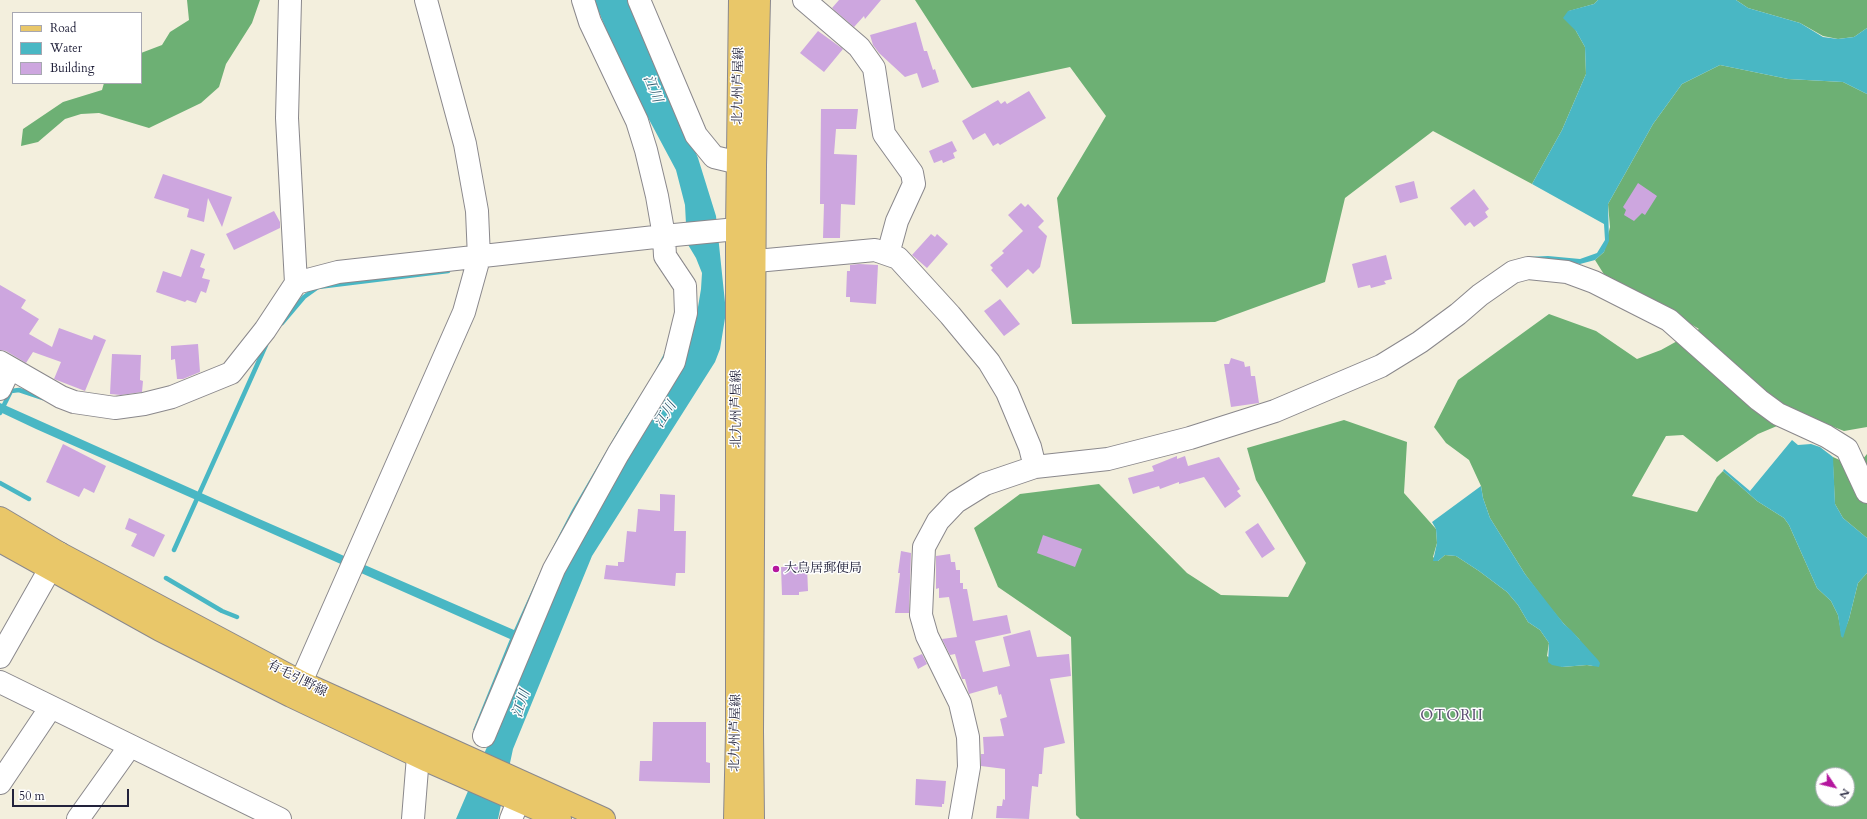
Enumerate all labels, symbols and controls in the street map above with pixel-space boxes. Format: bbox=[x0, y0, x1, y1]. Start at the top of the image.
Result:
legend bbox=[12, 12, 142, 84]
text: Road bbox=[50, 20, 76, 36]
text: Water bbox=[50, 40, 82, 56]
street label: 北九州芦屋線 bbox=[731, 47, 747, 125]
text: Building bbox=[50, 60, 94, 76]
water label: 江川 bbox=[639, 73, 665, 105]
street label: 北九州芦屋線 bbox=[729, 370, 745, 448]
water label: 江川 bbox=[651, 399, 681, 431]
place label: 大鳥居郵便局 bbox=[784, 561, 862, 577]
marker: 大鳥居郵便局 bbox=[771, 564, 781, 574]
street label: 有毛引野線 bbox=[265, 657, 329, 701]
water label: 江川 bbox=[510, 688, 534, 720]
street label: 北九州芦屋線 bbox=[728, 694, 744, 772]
district label: OTORII bbox=[1420, 708, 1484, 726]
north arrow bbox=[1815, 767, 1855, 807]
scale bar bbox=[14, 781, 131, 807]
text: N bbox=[1836, 785, 1853, 802]
text: 50 m bbox=[19, 788, 45, 804]

